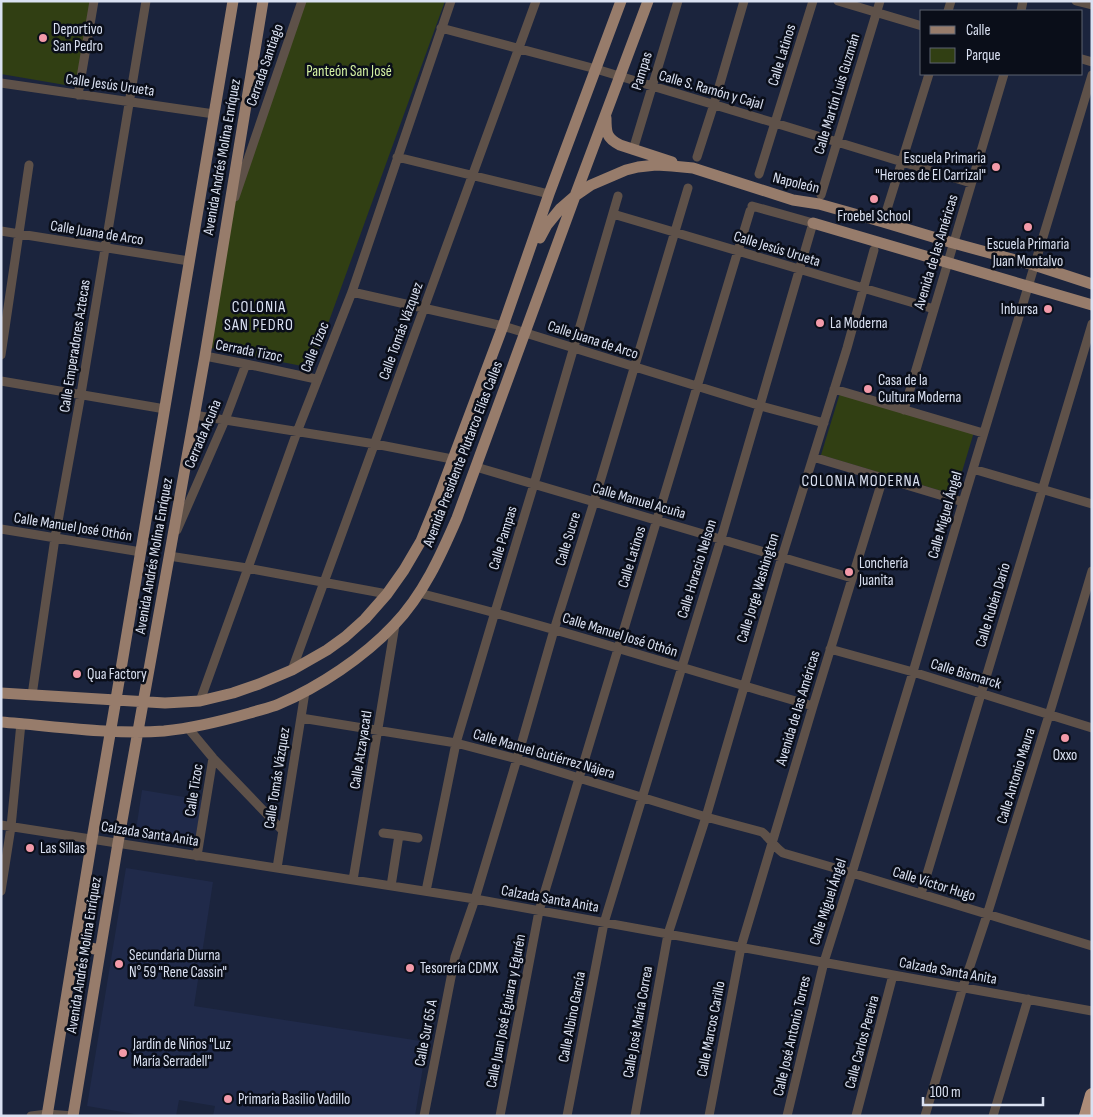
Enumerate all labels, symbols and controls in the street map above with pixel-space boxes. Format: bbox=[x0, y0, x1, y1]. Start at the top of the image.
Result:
legend bbox=[920, 10, 1083, 75]
place label: Deportivo San Pedro bbox=[53, 20, 103, 56]
street label: Cerrada Santiago bbox=[242, 21, 288, 109]
text: Calle bbox=[966, 21, 990, 40]
street label: Calle Latinos bbox=[764, 22, 800, 88]
street label: Calle Martín Luis Guzmán bbox=[810, 31, 864, 157]
marker: Deportivo San Pedro bbox=[37, 32, 49, 44]
text: Parque bbox=[966, 46, 1001, 65]
street label: Pampas bbox=[627, 50, 657, 92]
park label: Panteón San José bbox=[306, 62, 392, 81]
street label: Calle S. Ramón y Cajal bbox=[657, 66, 765, 114]
street label: Calle Jesús Urueta bbox=[64, 69, 156, 101]
street label: Avenida Andrés Molina Enríquez bbox=[199, 77, 245, 237]
place label: Escuela Primaria "Heroes de El Carrizal" bbox=[875, 149, 986, 185]
marker: Escuela Primaria "Heroes de El Carrizal" bbox=[990, 161, 1002, 173]
street label: Napoleón bbox=[771, 168, 821, 198]
street label: Avenida de las Américas bbox=[909, 192, 962, 313]
marker: Froebel School bbox=[868, 193, 880, 205]
place label: Froebel School bbox=[837, 207, 911, 226]
street label: Calle Juana de Arco bbox=[49, 216, 145, 250]
marker: Escuela Primaria Juan Montalvo bbox=[1022, 221, 1034, 233]
street label: Calle Jesús Urueta bbox=[731, 227, 823, 271]
place label: Escuela Primaria Juan Montalvo bbox=[987, 235, 1069, 271]
street label: Calle Emperadores Aztecas bbox=[55, 278, 95, 414]
street label: Calle Tomás Vázquez bbox=[375, 279, 428, 382]
district label: COLONIA SAN PEDRO bbox=[224, 298, 294, 335]
place label: Inbursa bbox=[1001, 300, 1038, 319]
marker: Inbursa bbox=[1042, 303, 1054, 315]
place label: La Moderna bbox=[830, 314, 888, 333]
street label: Calle Juana de Arco bbox=[545, 316, 641, 364]
marker: La Moderna bbox=[814, 317, 826, 329]
street label: Calle Tizoc bbox=[296, 319, 334, 375]
street label: Cerrada Tizoc bbox=[214, 335, 284, 367]
street label: Avenida Presidente Plutarco Elías Calles bbox=[418, 359, 507, 550]
place label: Casa de la Cultura Moderna bbox=[878, 371, 961, 407]
marker: Casa de la Cultura Moderna bbox=[862, 383, 874, 395]
street label: Cerrada Acuña bbox=[180, 397, 226, 471]
street label: Calle Miguel Ángel bbox=[923, 469, 967, 561]
district label: COLONIA MODERNA bbox=[801, 472, 921, 491]
street label: Avenida Andrés Molina Enríquez bbox=[131, 476, 177, 636]
street label: Calle Manuel Acuña bbox=[590, 479, 688, 523]
street label: Calle Pampas bbox=[484, 504, 522, 572]
street label: Calle Manuel José Othón bbox=[12, 508, 134, 546]
street label: Calle Sucre bbox=[551, 510, 585, 568]
street label: Calle Horacio Nelson bbox=[673, 517, 721, 621]
street label: Calle Latinos bbox=[614, 524, 650, 590]
street label: Calle Jorge Washington bbox=[732, 531, 784, 645]
place label: Lonchería Juanita bbox=[858, 554, 909, 590]
street label: Calle Rubén Darío bbox=[971, 560, 1015, 650]
marker: Lonchería Juanita bbox=[843, 566, 855, 578]
street label: Calle Manuel José Othón bbox=[560, 608, 680, 662]
street label: Avenida de las Américas bbox=[771, 648, 824, 769]
street label: Calle Bismarck bbox=[928, 654, 1004, 694]
place label: Qua Factory bbox=[87, 665, 147, 684]
marker: Qua Factory bbox=[71, 668, 83, 680]
street label: Calle Atzayacatl bbox=[345, 709, 377, 791]
street label: Calle Tomás Vázquez bbox=[260, 725, 294, 830]
street label: Calle Manuel Gutiérrez Nájera bbox=[471, 725, 617, 783]
street label: Calle Antonio Maura bbox=[992, 726, 1040, 826]
marker: Oxxo bbox=[1059, 732, 1071, 744]
place label: Oxxo bbox=[1053, 746, 1077, 765]
street label: Calle Tizoc bbox=[180, 762, 208, 818]
street label: Calzada Santa Anita bbox=[100, 817, 200, 851]
place label: Las Sillas bbox=[40, 839, 85, 858]
marker: Las Sillas bbox=[24, 842, 36, 854]
street label: Calle Miguel Ángel bbox=[805, 856, 851, 948]
street label: Calle Víctor Hugo bbox=[890, 862, 978, 906]
street label: Avenida Andrés Molina Enríquez bbox=[62, 875, 106, 1036]
street label: Calzada Santa Anita bbox=[500, 881, 600, 917]
street label: Calle Juan José Eguiara y Egurén bbox=[482, 933, 530, 1089]
place label: Secundaria Diurna N° 59 "Rene Cassin" bbox=[129, 946, 227, 982]
street label: Calzada Santa Anita bbox=[898, 953, 998, 989]
marker: Secundaria Diurna N° 59 "Rene Cassin" bbox=[113, 958, 125, 970]
place label: Tesorería CDMX bbox=[420, 959, 499, 978]
marker: Tesorería CDMX bbox=[404, 962, 416, 974]
street label: Calle José María Correa bbox=[619, 964, 657, 1079]
street label: Calle Albino García bbox=[554, 970, 590, 1064]
street label: Calle José Antonio Torres bbox=[769, 974, 815, 1098]
street label: Calle Marcos Carillo bbox=[692, 979, 730, 1079]
street label: Calle Carlos Pereira bbox=[840, 993, 884, 1091]
street label: Calle Sur 65 A bbox=[410, 997, 442, 1068]
place label: Jardín de Niños "Luz María Serradell" bbox=[132, 1035, 231, 1071]
marker: Jardín de Niños "Luz María Serradell" bbox=[117, 1047, 129, 1059]
scale bar bbox=[923, 1074, 1043, 1106]
text: 100 m bbox=[930, 1083, 961, 1102]
place label: Primaria Basilio Vadillo bbox=[238, 1090, 350, 1109]
marker: Primaria Basilio Vadillo bbox=[222, 1093, 234, 1105]

